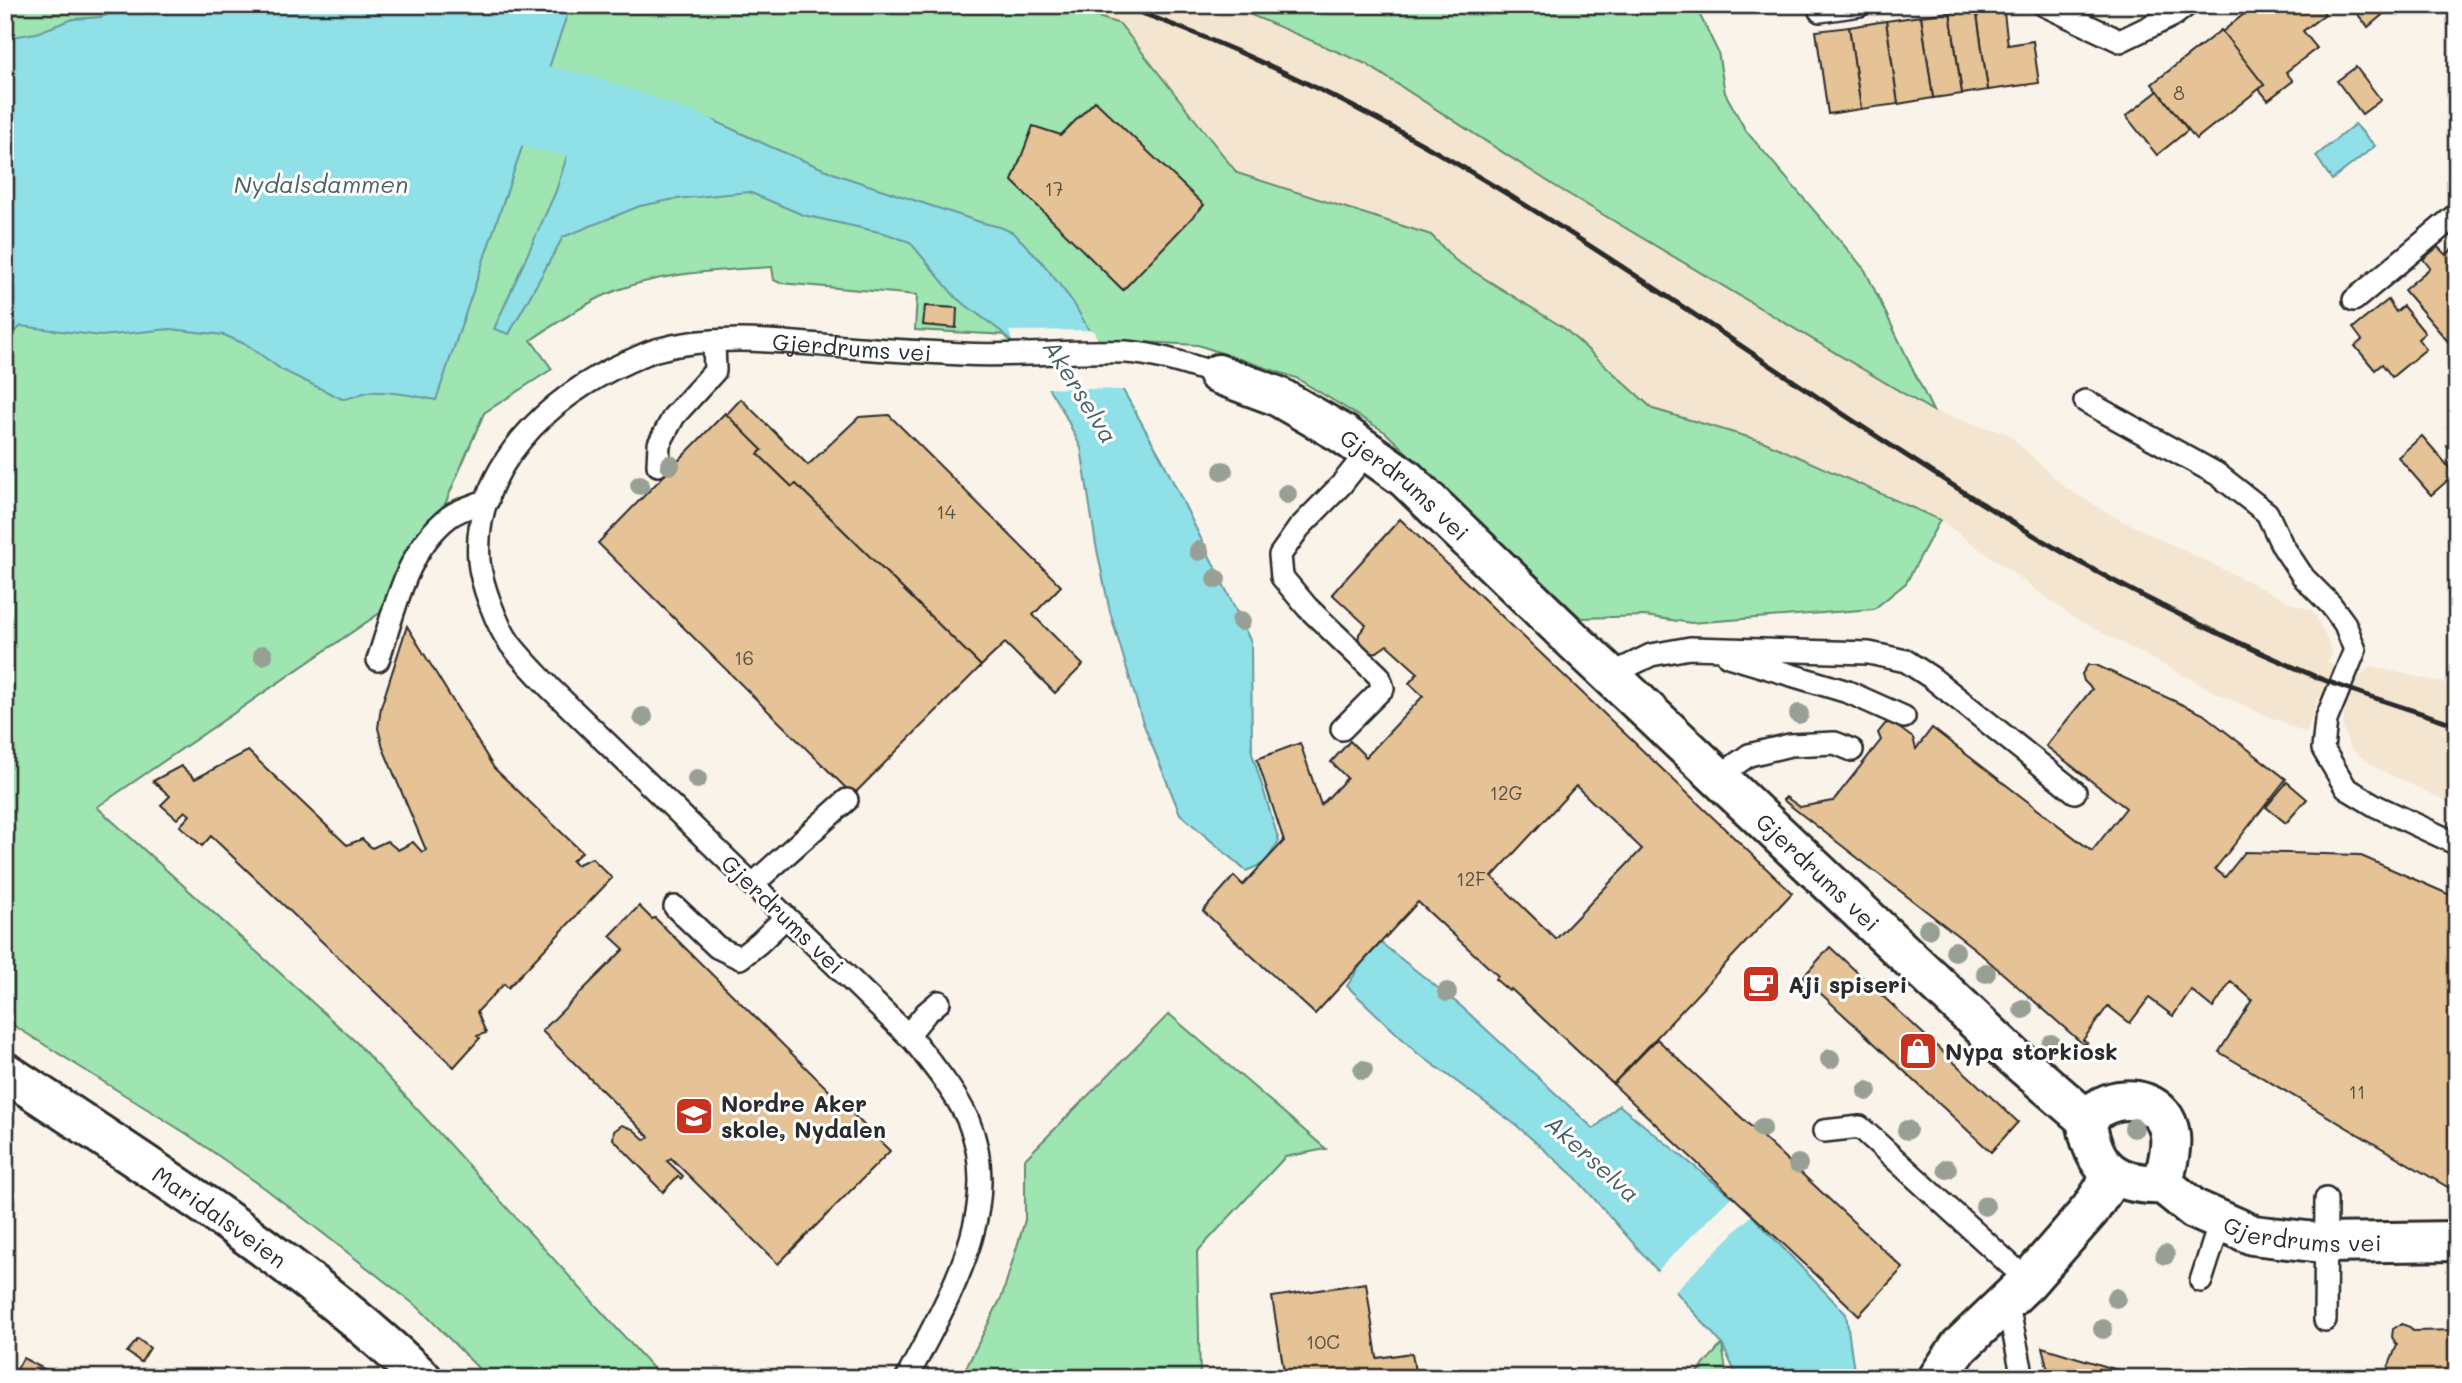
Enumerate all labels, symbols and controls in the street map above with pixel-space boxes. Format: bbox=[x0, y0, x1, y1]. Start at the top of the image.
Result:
house number: 8 bbox=[2173, 80, 2185, 105]
water label: Nydalsdammen bbox=[234, 168, 408, 199]
house number: 17 bbox=[1044, 176, 1064, 201]
street label: Gjerdrums vei bbox=[771, 326, 932, 367]
water label: Akerselva bbox=[1037, 333, 1125, 449]
street label: Gjerdrums vei bbox=[1334, 422, 1476, 547]
house number: 14 bbox=[936, 499, 956, 524]
house number: 16 bbox=[734, 645, 754, 670]
house number: 12G bbox=[1489, 780, 1523, 805]
street label: Gjerdrums vei bbox=[1750, 806, 1886, 938]
street label: Gjerdrums vei bbox=[715, 848, 851, 980]
house number: 12F bbox=[1456, 866, 1486, 891]
cafe icon: Aji spiseri bbox=[1740, 963, 1782, 1005]
place label: Aji spiseri bbox=[1788, 969, 1908, 999]
shop icon: Nypa storkiosk bbox=[1897, 1030, 1939, 1072]
place label: Nypa storkiosk bbox=[1945, 1036, 2118, 1066]
house number: 11 bbox=[2349, 1079, 2366, 1104]
place label: Nordre Aker skole, Nydalen bbox=[721, 1088, 886, 1144]
school or university icon: Nordre Aker skole, Nydalen bbox=[673, 1095, 715, 1137]
water label: Akerselva bbox=[1539, 1108, 1647, 1208]
street label: Maridalsveien bbox=[147, 1159, 293, 1274]
street label: Gjerdrums vei bbox=[2219, 1209, 2382, 1259]
house number: 10C bbox=[1306, 1329, 1340, 1354]

